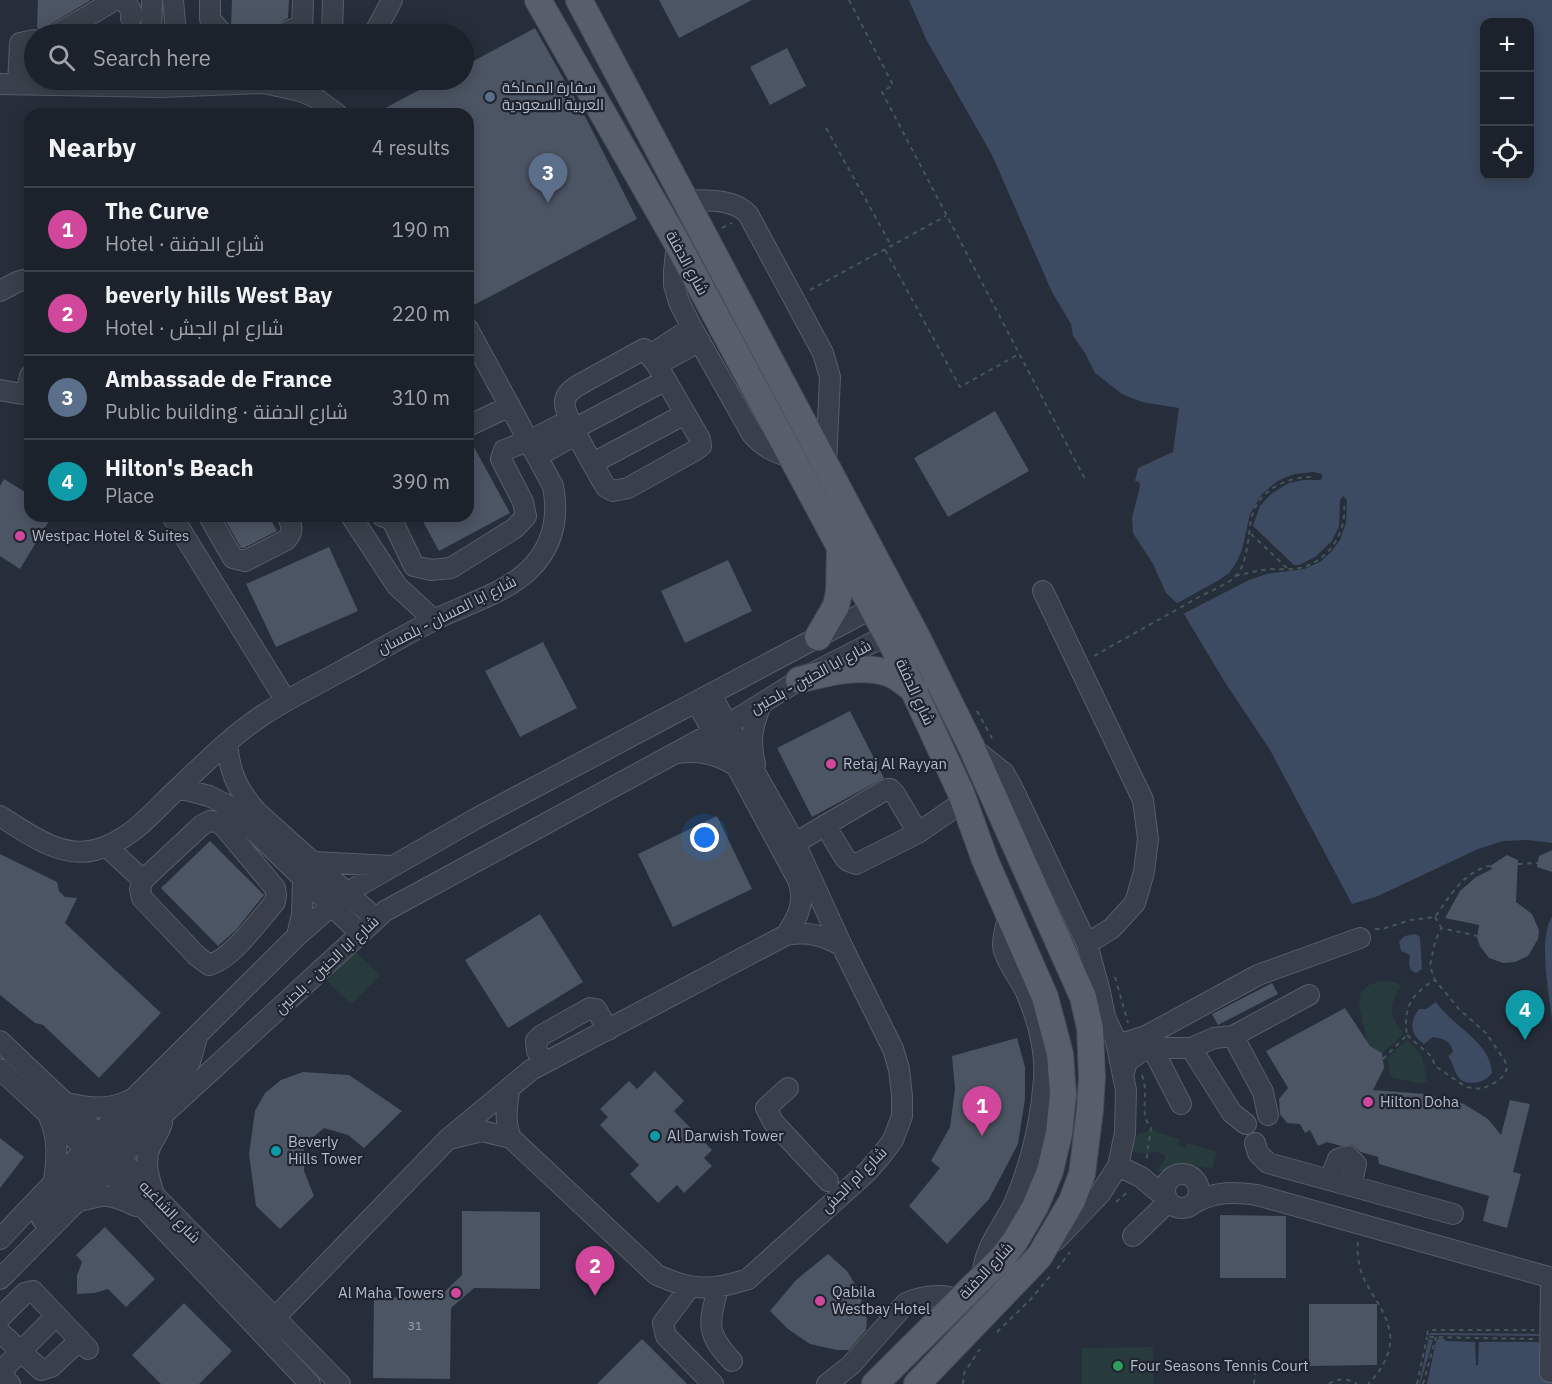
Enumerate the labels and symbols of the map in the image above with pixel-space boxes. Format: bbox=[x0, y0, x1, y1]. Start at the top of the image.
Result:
place label: سفارة المملكة العربية السعودية bbox=[502, 78, 604, 114]
marker: سفارة المملكة العربية السعودية bbox=[483, 90, 497, 104]
pin: 3 bbox=[528, 154, 568, 203]
street label: شارع الدفنة bbox=[660, 227, 713, 299]
place label: Westpac Hotel & Suites bbox=[32, 526, 189, 545]
marker: Westpac Hotel & Suites bbox=[13, 529, 27, 543]
street label: شارع ابا المسان - بلمسان bbox=[374, 571, 520, 660]
street label: شارع ابا الحنين - بلحنين bbox=[747, 635, 875, 719]
street label: شارع الدفنة bbox=[890, 656, 939, 729]
place label: Retaj Al Rayyan bbox=[843, 754, 947, 773]
marker: Retaj Al Rayyan bbox=[824, 757, 838, 771]
your location bbox=[690, 823, 719, 852]
street label: شارع ابا الحنين - بلحنين bbox=[271, 912, 384, 1019]
pin: 4 bbox=[1506, 990, 1544, 1040]
pin: 1 bbox=[962, 1086, 1002, 1136]
place label: Hilton Doha bbox=[1380, 1092, 1459, 1111]
marker: Hilton Doha bbox=[1361, 1095, 1375, 1109]
place label: Al Darwish Tower bbox=[667, 1126, 784, 1145]
marker: Al Darwish Tower bbox=[648, 1129, 662, 1143]
place label: Beverly Hills Tower bbox=[288, 1132, 363, 1168]
street label: شارع ام الجش bbox=[817, 1143, 892, 1218]
marker: Beverly Hills Tower bbox=[269, 1144, 283, 1158]
street label: شارع الشاغيه bbox=[134, 1176, 205, 1248]
street label: شارع الدفنة bbox=[954, 1238, 1018, 1304]
pin: 2 bbox=[576, 1246, 614, 1296]
place label: Qabila Westbay Hotel bbox=[832, 1282, 930, 1318]
place label: Al Maha Towers bbox=[338, 1283, 444, 1302]
marker: Al Maha Towers bbox=[449, 1286, 463, 1300]
marker: Qabila Westbay Hotel bbox=[813, 1294, 827, 1308]
house number: 31 bbox=[408, 1318, 422, 1333]
place label: Four Seasons Tennis Court bbox=[1130, 1356, 1309, 1375]
marker: Four Seasons Tennis Court bbox=[1111, 1359, 1125, 1373]

